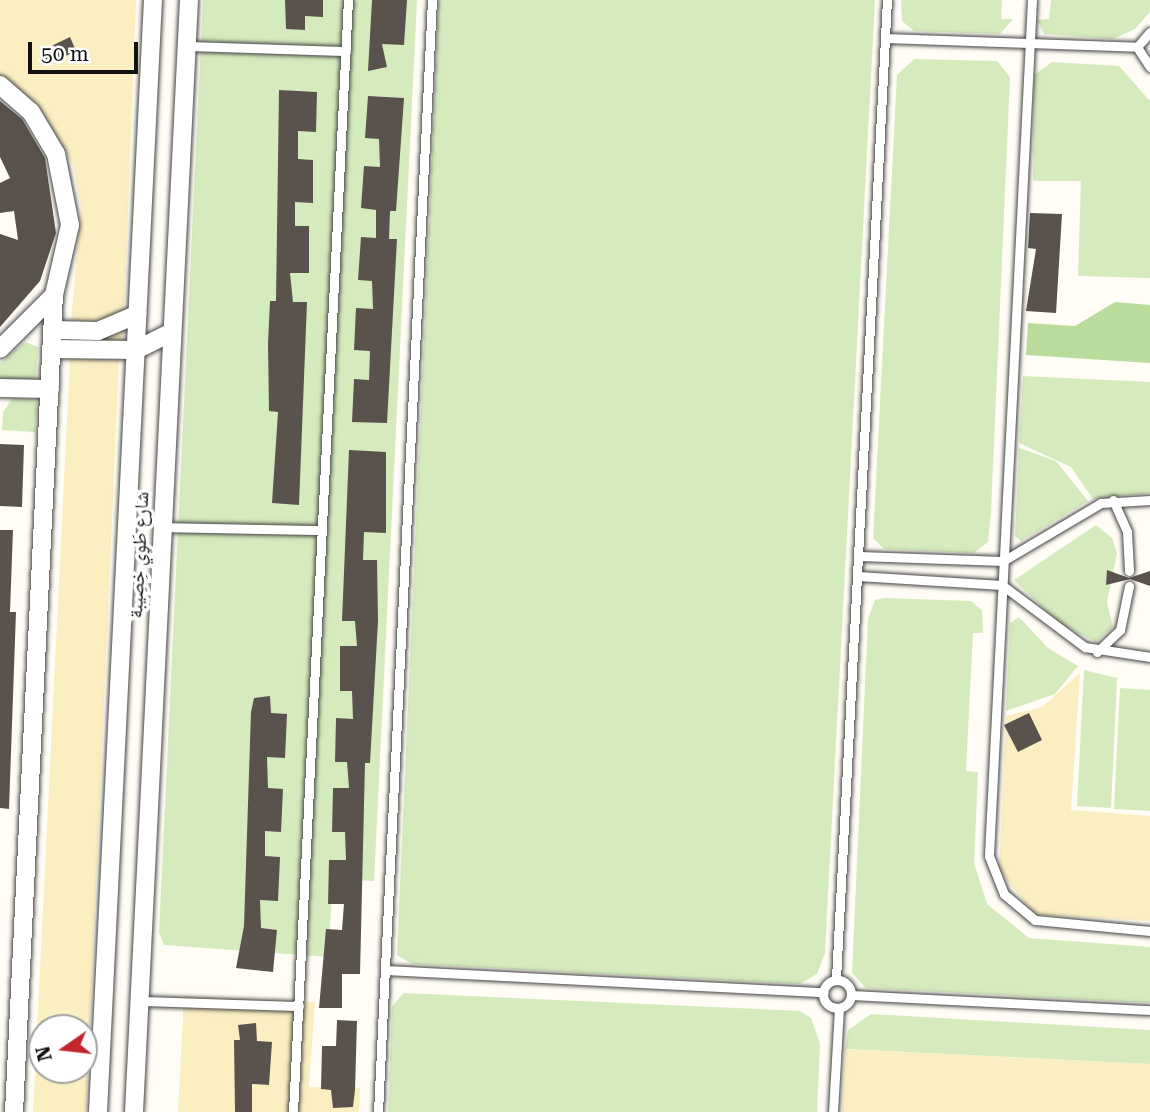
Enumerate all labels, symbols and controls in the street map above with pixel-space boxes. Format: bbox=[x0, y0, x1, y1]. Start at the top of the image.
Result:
scale bar bbox=[32, 28, 142, 72]
text: 50 m bbox=[41, 42, 89, 66]
street label: شارع طَوِي خِصِيبة bbox=[124, 491, 154, 619]
north arrow bbox=[28, 1014, 98, 1084]
text: N bbox=[31, 1044, 57, 1064]

